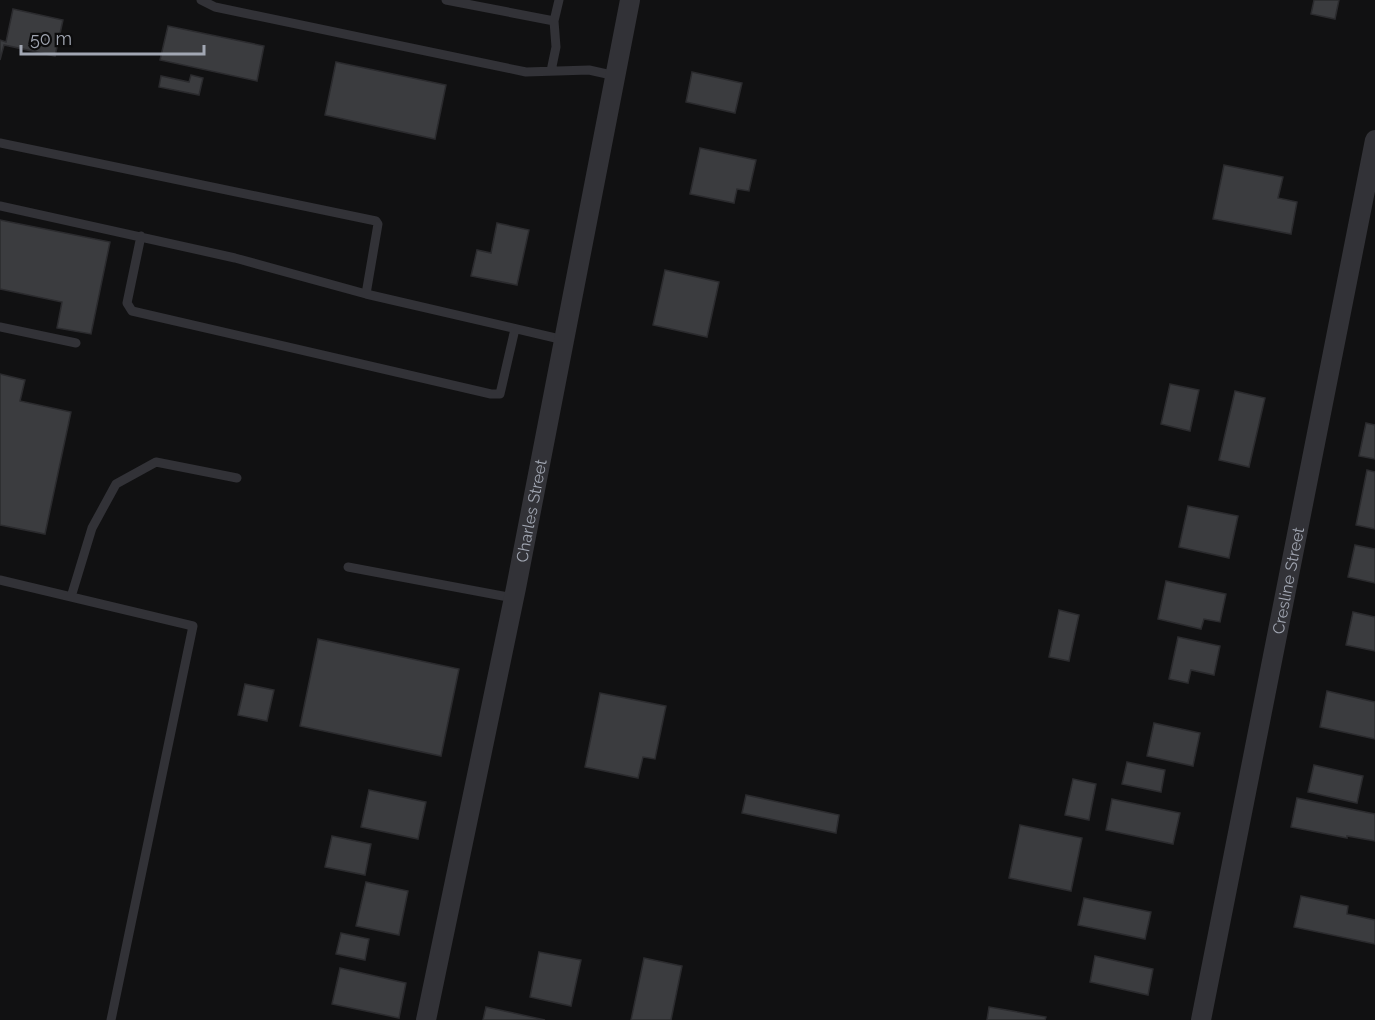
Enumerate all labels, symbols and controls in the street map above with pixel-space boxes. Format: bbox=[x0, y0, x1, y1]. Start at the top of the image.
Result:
scale bar bbox=[21, 18, 204, 56]
text: 50 m bbox=[30, 28, 72, 49]
street label: Charles Street bbox=[512, 457, 551, 564]
street label: Cresline Street bbox=[1269, 525, 1308, 636]

